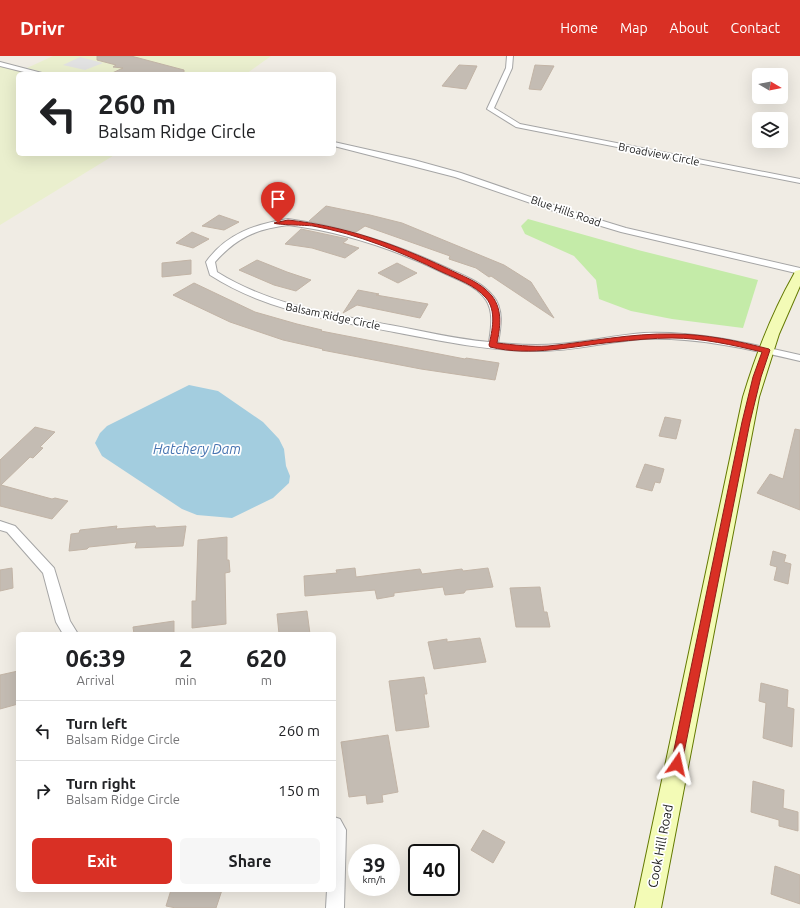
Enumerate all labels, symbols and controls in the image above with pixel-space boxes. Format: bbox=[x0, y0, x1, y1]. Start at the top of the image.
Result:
text: Drivr bbox=[20, 17, 65, 39]
text: Home bbox=[560, 20, 598, 36]
text: Map bbox=[620, 20, 648, 36]
text: About bbox=[670, 20, 709, 36]
text: Contact bbox=[731, 20, 780, 36]
north arrow bbox=[752, 68, 788, 104]
map controls bbox=[752, 68, 788, 148]
icon: left bbox=[32, 88, 84, 140]
text: 260 m bbox=[98, 88, 176, 119]
button: layers bbox=[752, 112, 788, 148]
text: Balsam Ridge Circle bbox=[98, 121, 256, 141]
street label: Broadview Circle bbox=[617, 140, 701, 168]
pin bbox=[261, 182, 295, 223]
icon: arrive bbox=[267, 188, 289, 210]
street label: Blue Hills Road bbox=[529, 193, 603, 229]
street label: Balsam Ridge Circle bbox=[285, 300, 381, 332]
water label: Hatchery Dam bbox=[153, 441, 241, 457]
text: 06:39 bbox=[65, 645, 125, 672]
text: 2 bbox=[179, 645, 192, 672]
text: 620 bbox=[246, 645, 287, 672]
text: Arrival bbox=[76, 673, 114, 687]
text: min bbox=[175, 673, 197, 687]
text: m bbox=[261, 673, 272, 687]
text: Turn left bbox=[66, 715, 127, 732]
icon: left bbox=[32, 720, 54, 742]
text: 260 m bbox=[278, 722, 320, 739]
text: Balsam Ridge Circle bbox=[66, 732, 180, 746]
position arrow bbox=[656, 743, 698, 785]
text: Turn right bbox=[66, 775, 136, 792]
icon: right bbox=[32, 780, 54, 802]
text: 150 m bbox=[278, 782, 320, 799]
text: Balsam Ridge Circle bbox=[66, 792, 180, 806]
street label: Cook Hill Road bbox=[645, 803, 675, 889]
button: Exit bbox=[32, 838, 172, 884]
button: Share bbox=[180, 838, 320, 884]
speed limit sign: 40 bbox=[408, 844, 460, 896]
text: 39 bbox=[363, 853, 385, 876]
text: km/h bbox=[362, 874, 386, 885]

